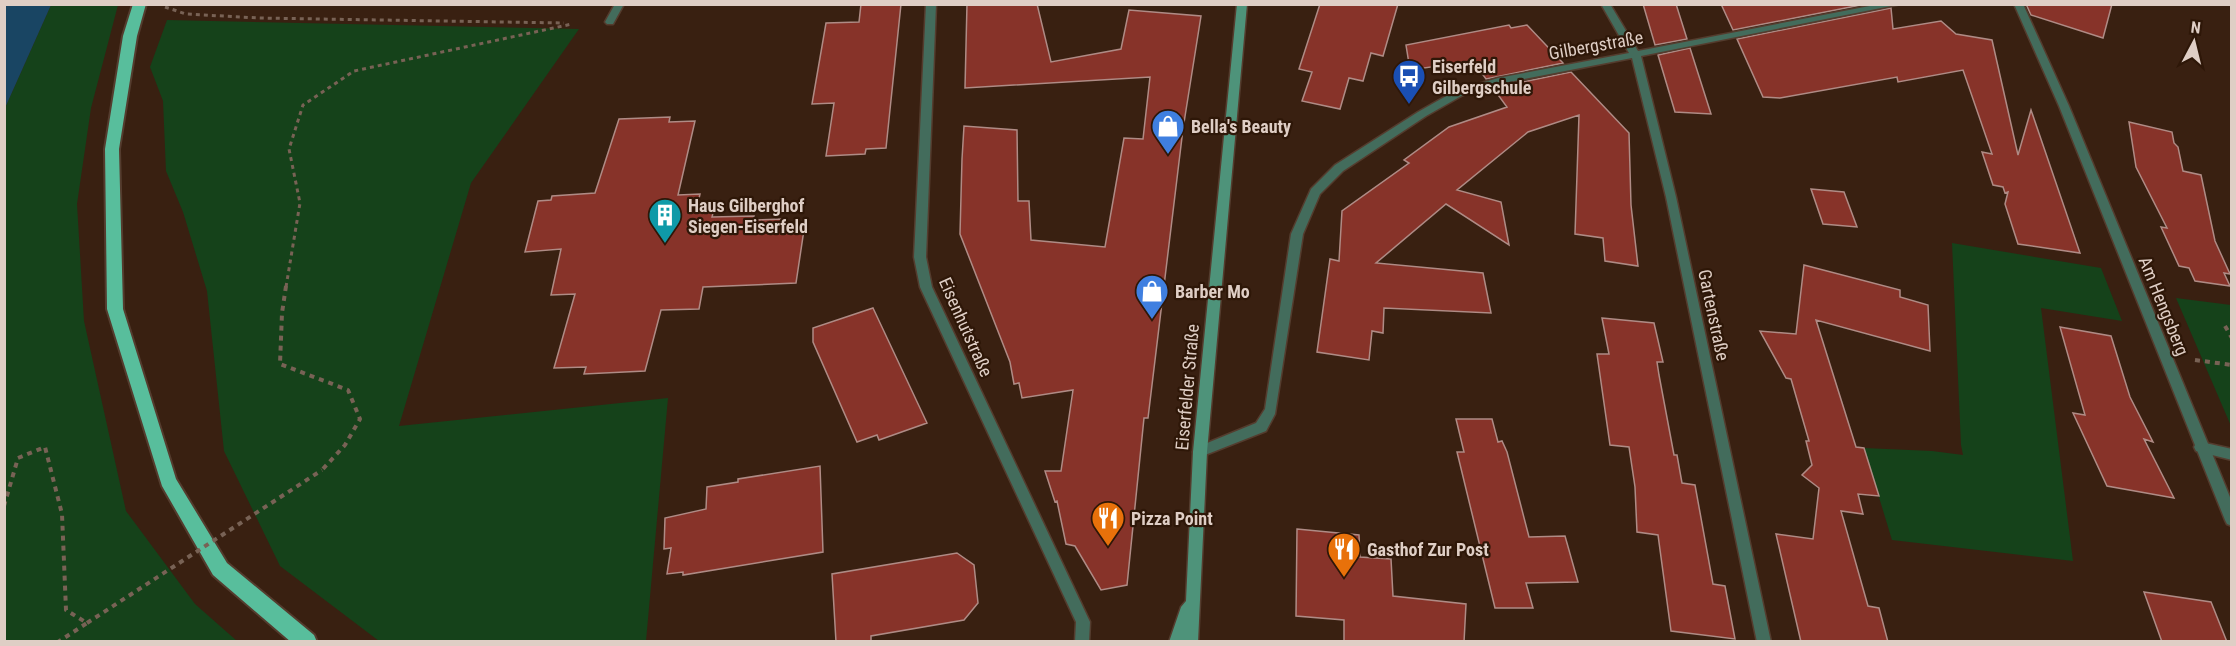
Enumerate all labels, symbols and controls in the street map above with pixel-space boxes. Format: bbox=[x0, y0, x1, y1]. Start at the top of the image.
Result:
north arrow bbox=[2164, 12, 2224, 72]
text: N bbox=[2190, 18, 2202, 38]
street label: Gilbergstraße bbox=[1547, 26, 1645, 64]
place label: Eiserfeld Gilbergschule bbox=[1432, 56, 1532, 98]
bus stop icon: Eiserfeld Gilbergschule bbox=[1391, 58, 1427, 105]
shop icon: Bella's Beauty bbox=[1150, 108, 1186, 155]
place label: Bella's Beauty bbox=[1191, 116, 1291, 137]
place label: Haus Gilberghof Siegen-Eiserfeld bbox=[688, 195, 808, 237]
building icon: Haus Gilberghof Siegen-Eiserfeld bbox=[647, 197, 683, 244]
street label: Am Hengsberg bbox=[2135, 253, 2193, 359]
street label: Gartenstraße bbox=[1694, 267, 1734, 363]
shop icon: Barber Mo bbox=[1134, 273, 1170, 320]
street label: Eisenhutstraße bbox=[935, 274, 997, 380]
place label: Barber Mo bbox=[1175, 281, 1250, 302]
street label: Eiserfelder Straße bbox=[1171, 323, 1203, 451]
restaurant icon: Pizza Point bbox=[1090, 500, 1126, 547]
place label: Pizza Point bbox=[1131, 508, 1213, 529]
restaurant icon: Gasthof Zur Post bbox=[1326, 531, 1362, 578]
place label: Gasthof Zur Post bbox=[1367, 539, 1489, 560]

